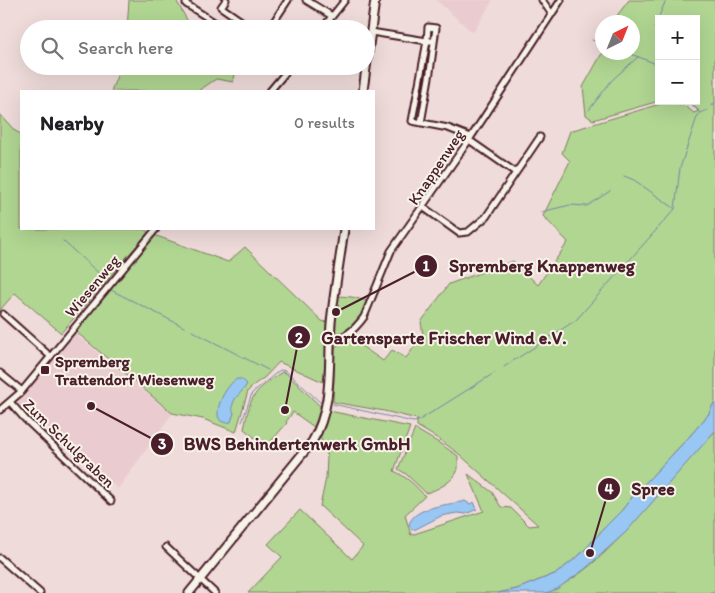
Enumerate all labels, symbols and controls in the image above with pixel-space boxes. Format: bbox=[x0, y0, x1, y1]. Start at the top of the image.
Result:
north arrow bbox=[595, 15, 640, 60]
map controls bbox=[655, 15, 700, 105]
button: + bbox=[655, 15, 700, 60]
search box bbox=[20, 20, 375, 75]
icon: search bbox=[38, 34, 66, 62]
text: Search here bbox=[78, 36, 173, 59]
button: − bbox=[655, 60, 700, 105]
text: Nearby bbox=[40, 110, 104, 135]
text: 0 results bbox=[294, 113, 355, 132]
street label: Knappenweg bbox=[404, 125, 469, 208]
street label: Wiesenweg bbox=[60, 250, 124, 321]
callout: Spremberg Knappenweg bbox=[414, 250, 645, 283]
text: Spremberg Knappenweg bbox=[449, 255, 636, 277]
text: 1 bbox=[423, 257, 430, 275]
callout: Gartensparte Frischer Wind e.V. bbox=[286, 321, 577, 354]
text: Gartensparte Frischer Wind e.V. bbox=[321, 327, 567, 349]
text: 2 bbox=[295, 329, 303, 347]
place label: Spremberg Trattendorf Wiesenweg bbox=[54, 352, 215, 390]
marker: Spremberg Trattendorf Wiesenweg bbox=[39, 364, 51, 376]
street label: Zum Schulgraben bbox=[19, 394, 119, 492]
callout: BWS Behindertenwerk GmbH bbox=[149, 427, 421, 460]
text: BWS Behindertenwerk GmbH bbox=[184, 433, 410, 455]
text: 3 bbox=[158, 435, 166, 453]
callout: Spree bbox=[596, 472, 685, 505]
text: Spree bbox=[631, 478, 675, 500]
text: 4 bbox=[604, 480, 614, 498]

